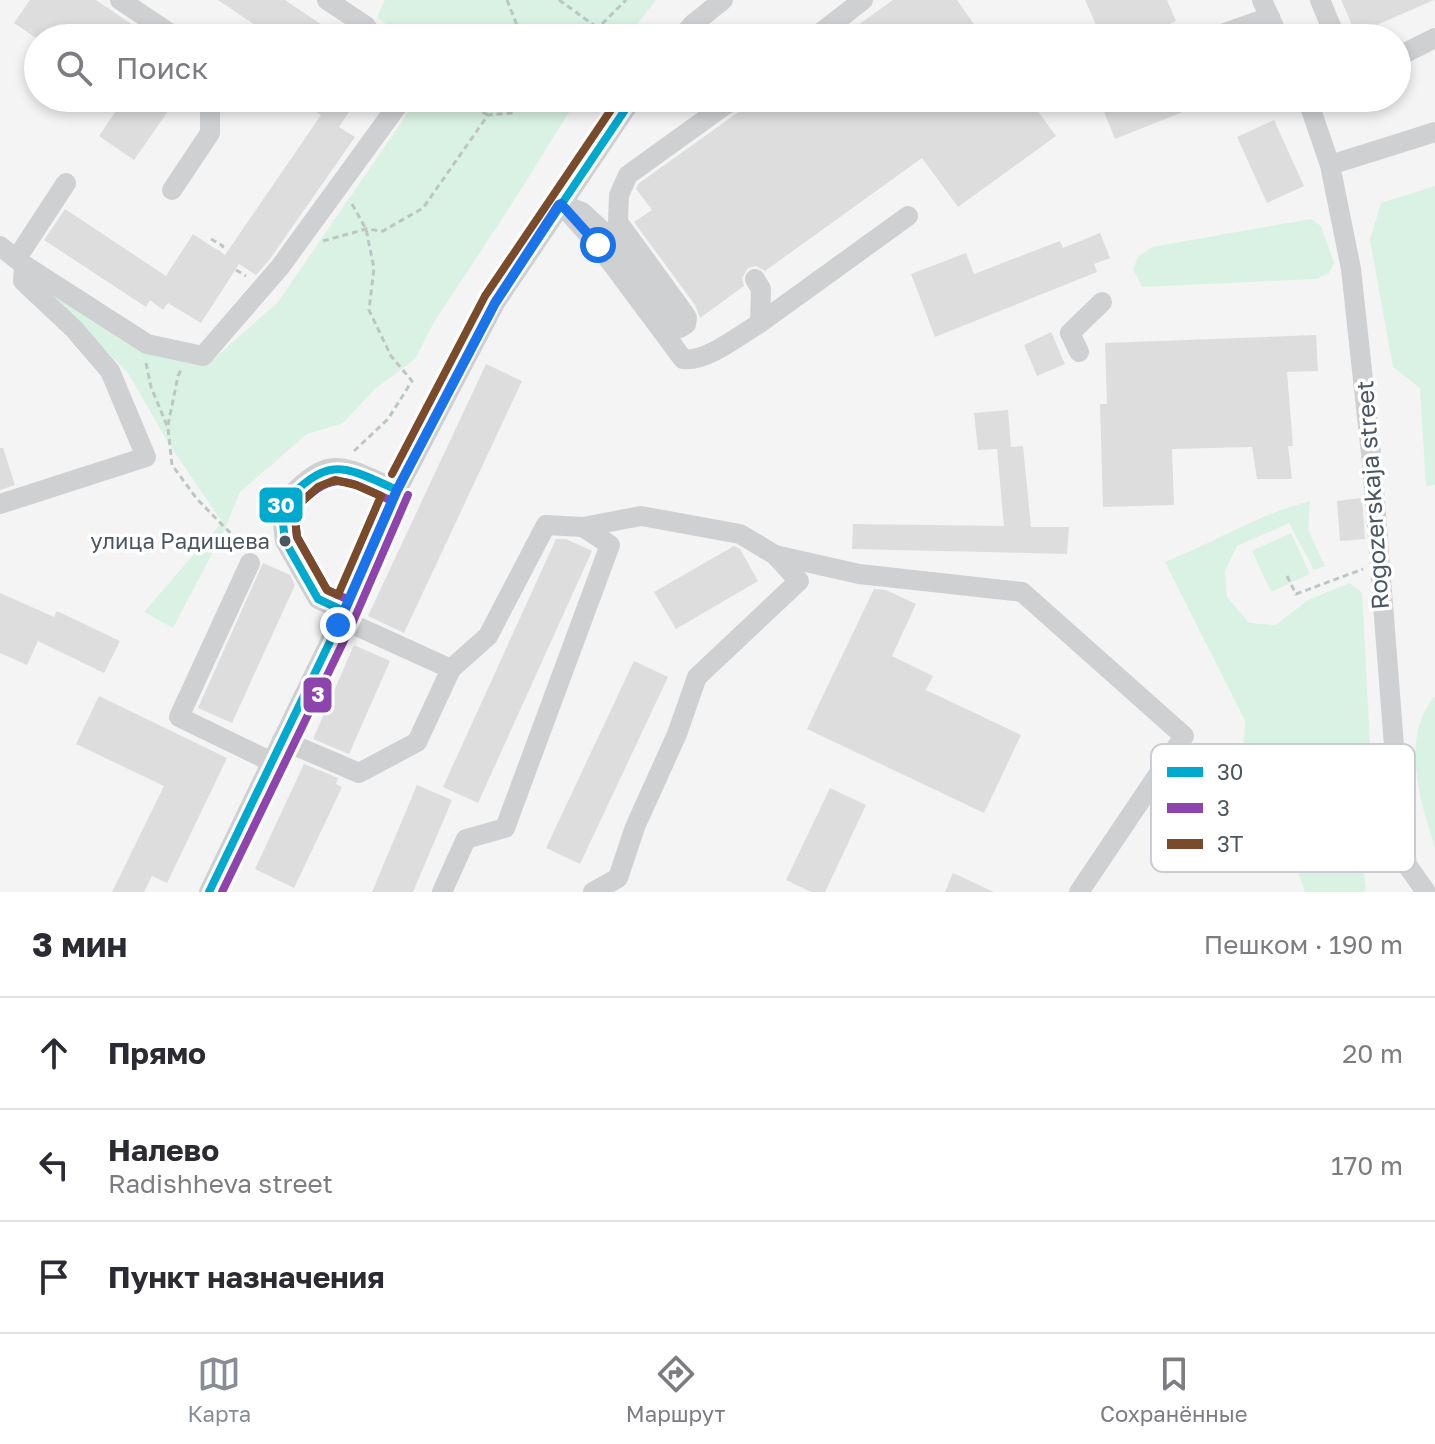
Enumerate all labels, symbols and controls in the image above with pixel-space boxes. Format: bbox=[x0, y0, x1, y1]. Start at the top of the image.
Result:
search box bbox=[24, 24, 1411, 112]
icon: search bbox=[52, 46, 96, 90]
text: Поиск bbox=[116, 50, 208, 86]
route start bbox=[580, 227, 616, 263]
street label: Rogozerskaja street bbox=[1349, 380, 1394, 611]
line badge: 30 bbox=[258, 486, 304, 524]
text: 30 bbox=[267, 491, 295, 518]
place label: улица Радищева bbox=[90, 527, 270, 554]
marker: улица Радищева bbox=[277, 533, 293, 549]
route end bbox=[320, 607, 356, 643]
line badge: 3 bbox=[302, 676, 333, 714]
text: 3 bbox=[311, 680, 325, 707]
legend bbox=[1151, 744, 1415, 872]
text: 30 bbox=[1217, 758, 1244, 785]
text: 3 bbox=[1217, 794, 1230, 821]
text: 3Т bbox=[1217, 830, 1244, 857]
text: 3 мин bbox=[32, 924, 127, 964]
text: Пешком · 190 m bbox=[1204, 929, 1403, 960]
icon: ahead bbox=[32, 1031, 76, 1075]
text: Прямо bbox=[108, 1035, 206, 1071]
text: 20 m bbox=[1342, 1038, 1403, 1069]
text: Налево bbox=[108, 1132, 219, 1168]
icon: left bbox=[32, 1143, 76, 1187]
text: 170 m bbox=[1331, 1150, 1403, 1181]
text: Radishheva street bbox=[108, 1168, 333, 1199]
icon: arrive bbox=[32, 1255, 76, 1299]
text: Пункт назначения bbox=[108, 1259, 385, 1295]
tab: Карта bbox=[187, 1352, 251, 1427]
tab: Маршрут bbox=[626, 1352, 725, 1427]
tab: Сохранённые bbox=[1100, 1352, 1248, 1427]

